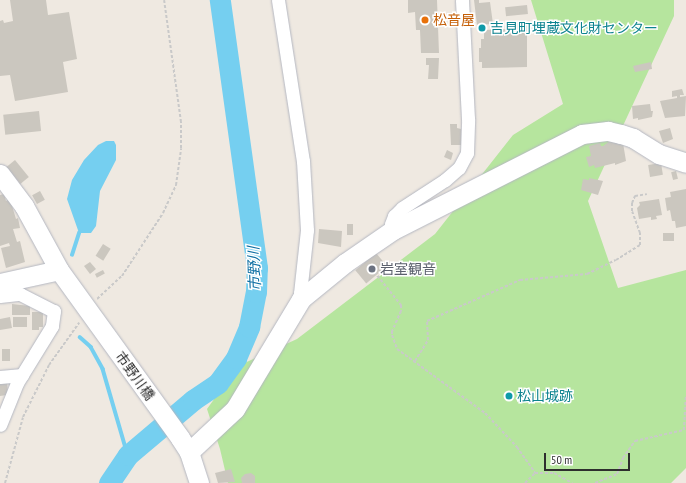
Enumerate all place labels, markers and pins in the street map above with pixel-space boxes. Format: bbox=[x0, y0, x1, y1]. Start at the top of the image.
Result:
place label: 松音屋 bbox=[433, 12, 475, 28]
marker: 松音屋 bbox=[420, 15, 430, 25]
place label: 吉見町埋蔵文化財センター bbox=[490, 20, 658, 36]
marker: 吉見町埋蔵文化財センター bbox=[477, 23, 487, 33]
place label: 岩室観音 bbox=[380, 261, 436, 277]
marker: 岩室観音 bbox=[367, 264, 377, 274]
place label: 松山城跡 bbox=[517, 388, 573, 404]
marker: 松山城跡 bbox=[504, 391, 514, 401]

